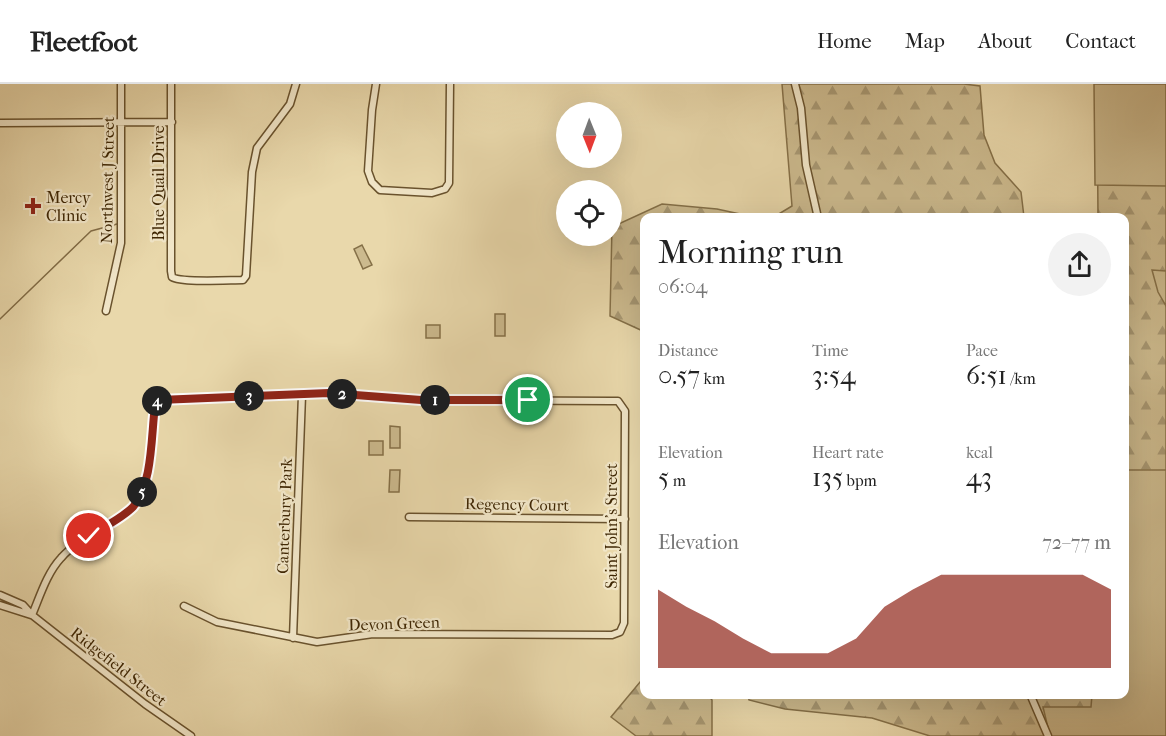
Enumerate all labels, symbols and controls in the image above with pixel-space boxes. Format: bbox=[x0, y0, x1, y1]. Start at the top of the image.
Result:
text: Fleetfoot bbox=[30, 25, 138, 58]
text: Home bbox=[817, 29, 872, 53]
text: Map bbox=[905, 29, 945, 53]
text: About bbox=[978, 29, 1032, 53]
text: Contact bbox=[1065, 29, 1136, 53]
north arrow bbox=[556, 102, 622, 168]
map controls bbox=[556, 102, 622, 246]
street label: Northwest J Street bbox=[97, 116, 118, 244]
street label: Blue Quail Drive bbox=[149, 125, 168, 241]
button: locate bbox=[556, 180, 622, 246]
place label: Mercy Clinic bbox=[46, 188, 91, 225]
marker: Mercy Clinic bbox=[24, 197, 42, 215]
text: Morning run bbox=[658, 233, 843, 272]
button: share bbox=[1048, 233, 1111, 296]
text: 06:04 bbox=[658, 275, 707, 298]
text: Distance bbox=[658, 341, 718, 360]
text: Time bbox=[812, 341, 848, 360]
text: Pace bbox=[966, 341, 998, 360]
text: 0.57 bbox=[658, 360, 700, 391]
text: 3:54 bbox=[812, 360, 856, 391]
text: 6:51 bbox=[966, 360, 1007, 391]
text: km bbox=[700, 369, 725, 388]
text: /km bbox=[1007, 369, 1036, 388]
pin bbox=[502, 374, 553, 425]
pin: 2 bbox=[327, 379, 357, 409]
pin: 3 bbox=[234, 381, 264, 411]
icon: arrive bbox=[511, 383, 544, 416]
text: 2 bbox=[338, 384, 346, 403]
pin: 1 bbox=[420, 385, 450, 415]
pin: 4 bbox=[142, 386, 172, 416]
text: 3 bbox=[246, 386, 252, 405]
text: 1 bbox=[432, 390, 438, 409]
text: 4 bbox=[152, 391, 162, 410]
text: Elevation bbox=[658, 443, 723, 462]
text: Heart rate bbox=[812, 443, 884, 462]
text: kcal bbox=[966, 443, 993, 462]
street label: Canterbury Park bbox=[273, 457, 296, 574]
text: 5 bbox=[658, 462, 669, 493]
text: 135 bbox=[812, 462, 843, 493]
text: 43 bbox=[966, 462, 992, 493]
street label: Saint John's Street bbox=[602, 463, 621, 589]
text: m bbox=[669, 471, 686, 490]
text: bpm bbox=[843, 471, 877, 490]
pin: 5 bbox=[127, 477, 157, 507]
text: 5 bbox=[139, 482, 145, 501]
street label: Regency Court bbox=[465, 494, 570, 515]
pin bbox=[63, 510, 114, 561]
icon: check bbox=[72, 519, 105, 552]
text: Elevation bbox=[658, 531, 739, 554]
text: 72–77 m bbox=[1042, 531, 1111, 554]
street label: Devon Green bbox=[348, 612, 441, 635]
street label: Ridgefield Street bbox=[67, 623, 171, 710]

